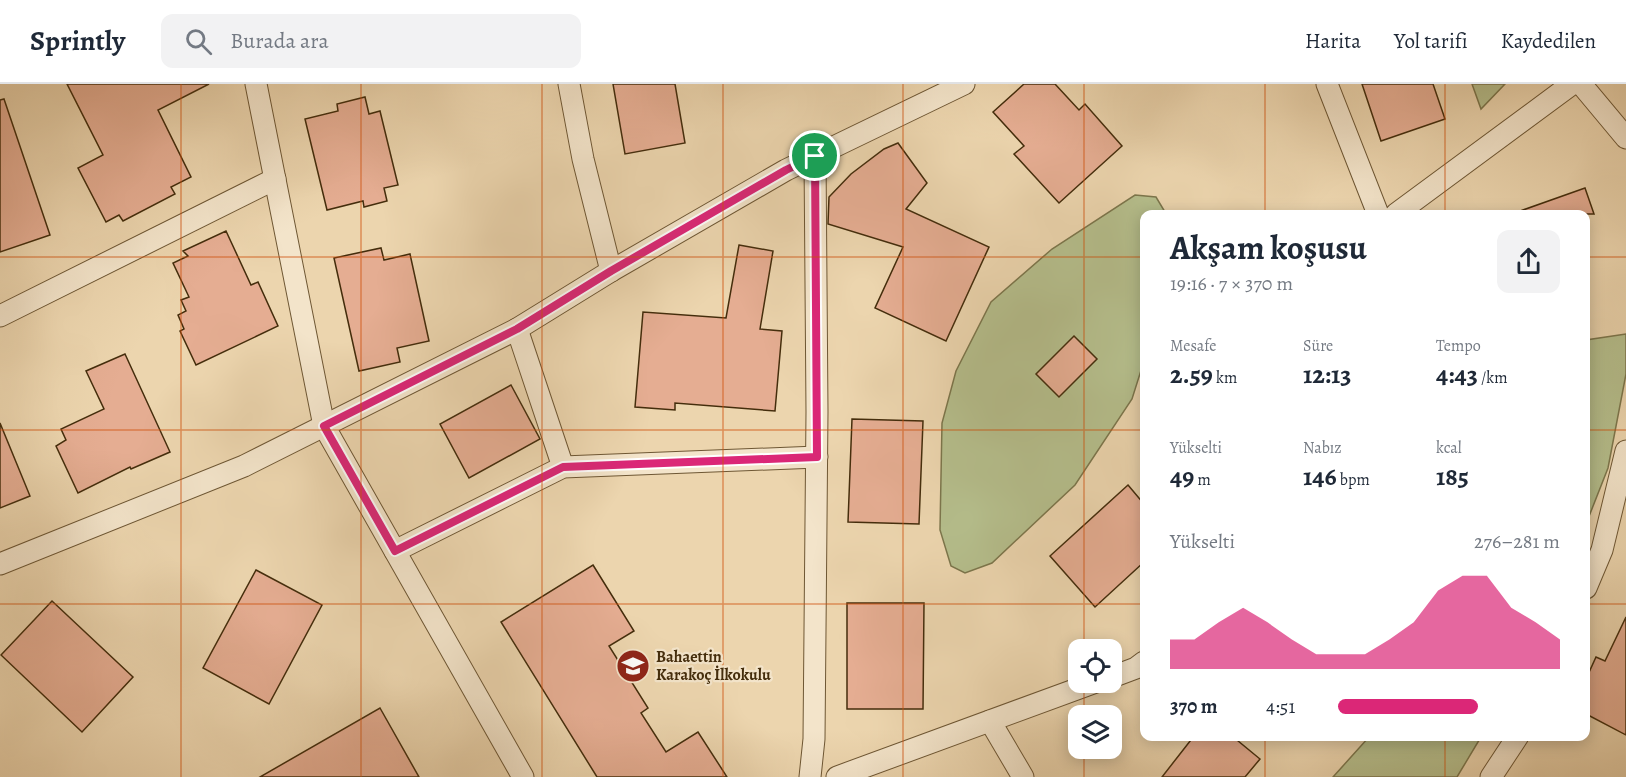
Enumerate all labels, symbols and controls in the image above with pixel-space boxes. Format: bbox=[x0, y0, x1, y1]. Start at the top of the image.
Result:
search box bbox=[161, 14, 581, 68]
text: Sprintly bbox=[30, 22, 125, 60]
icon: search bbox=[182, 25, 215, 58]
text: Burada ara bbox=[230, 26, 329, 56]
text: Harita bbox=[1305, 27, 1361, 55]
text: Yol tarifi bbox=[1394, 27, 1468, 55]
text: Kaydedilen bbox=[1501, 27, 1596, 55]
pin bbox=[789, 130, 840, 181]
icon: arrive bbox=[798, 139, 831, 172]
text: Akşam koşusu bbox=[1170, 225, 1367, 270]
button: share bbox=[1497, 230, 1560, 293]
text: 19:16 · 7 × 370 m bbox=[1170, 270, 1293, 297]
text: Mesafe bbox=[1170, 335, 1216, 357]
text: Süre bbox=[1303, 335, 1333, 357]
text: Tempo bbox=[1436, 335, 1481, 357]
text: 2.59 bbox=[1170, 357, 1213, 392]
text: 12:13 bbox=[1303, 357, 1352, 392]
text: 4:43 bbox=[1436, 357, 1478, 392]
text: km bbox=[1213, 367, 1237, 389]
text: /km bbox=[1478, 367, 1508, 389]
text: Yükselti bbox=[1170, 437, 1222, 459]
text: Nabız bbox=[1303, 437, 1342, 459]
text: kcal bbox=[1436, 437, 1462, 459]
text: 49 bbox=[1170, 459, 1194, 494]
text: 146 bbox=[1303, 459, 1337, 494]
text: 185 bbox=[1436, 459, 1469, 494]
text: m bbox=[1194, 469, 1211, 491]
text: bpm bbox=[1337, 469, 1370, 491]
text: Yükselti bbox=[1170, 528, 1235, 555]
text: 276–281 m bbox=[1474, 528, 1560, 555]
map controls bbox=[1068, 639, 1122, 759]
button: locate bbox=[1068, 639, 1122, 693]
place label: Bahaettin Karakoç İlkokulu bbox=[656, 646, 771, 686]
school or university icon: Bahaettin Karakoç İlkokulu bbox=[615, 648, 651, 684]
text: 370 m bbox=[1170, 693, 1217, 720]
text: 4:51 bbox=[1266, 693, 1295, 720]
button: layers bbox=[1068, 705, 1122, 759]

